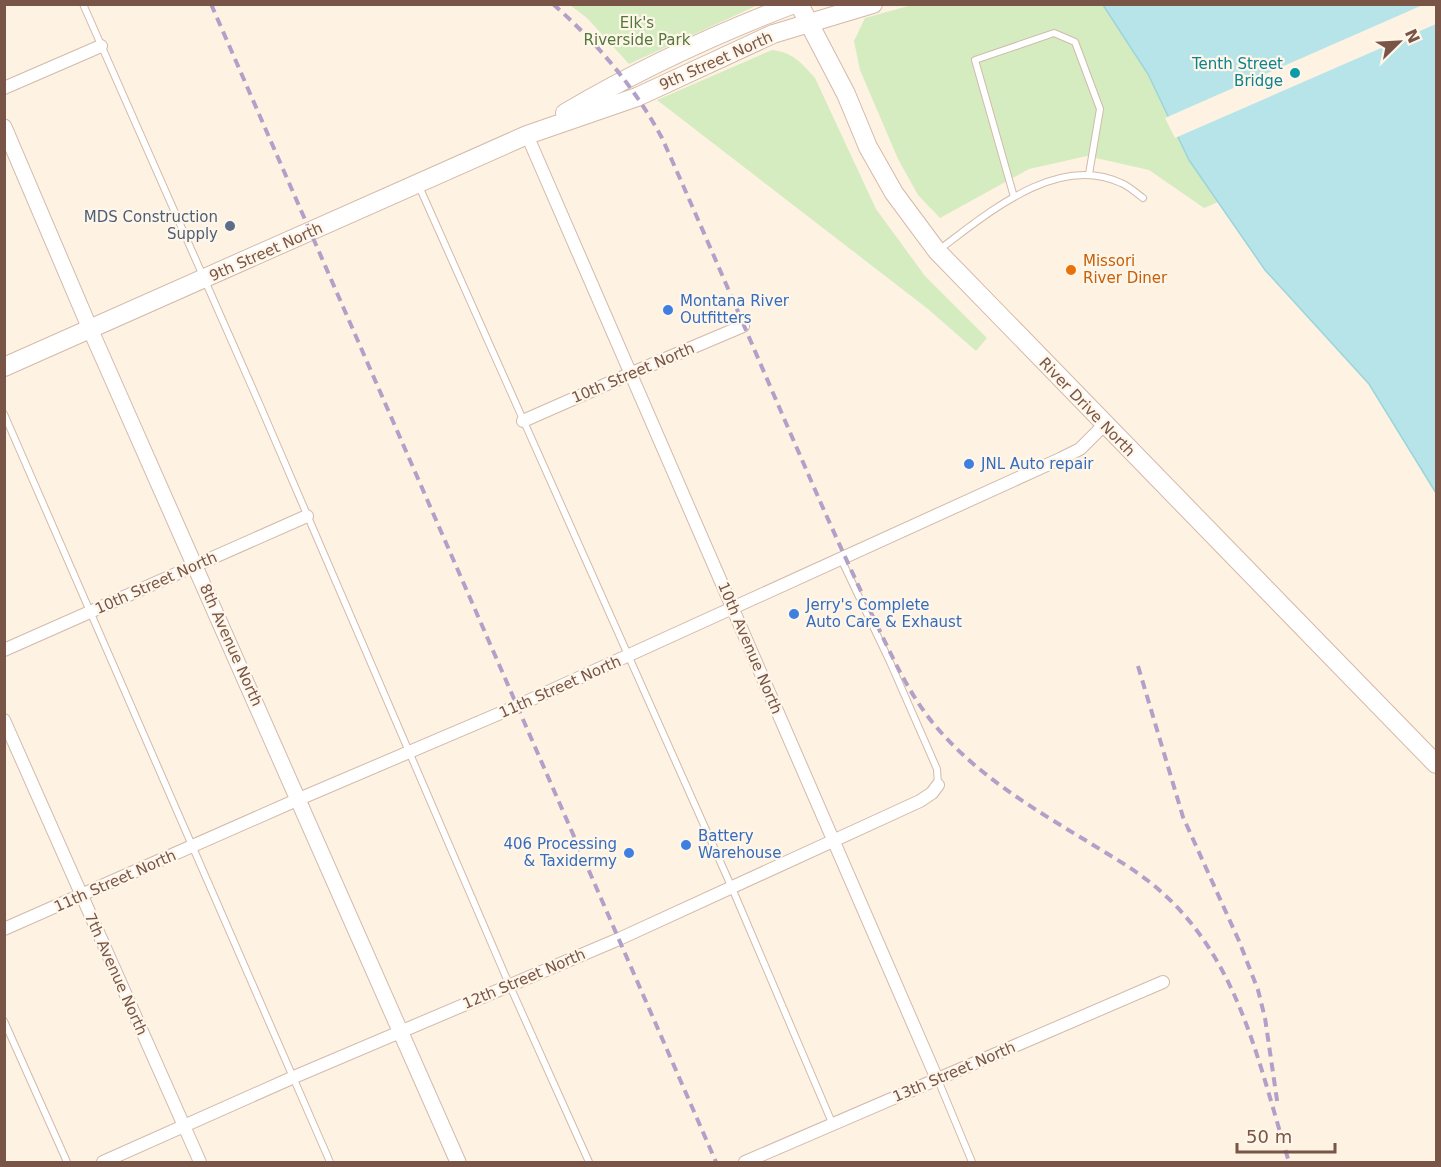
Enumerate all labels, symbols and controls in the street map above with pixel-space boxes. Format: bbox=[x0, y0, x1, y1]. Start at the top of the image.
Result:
north arrow bbox=[1369, 12, 1429, 72]
park label: Elk's Riverside Park bbox=[584, 14, 691, 49]
text: N bbox=[1401, 26, 1424, 46]
street label: 9th Street North bbox=[657, 28, 775, 94]
place label: Tenth Street Bridge bbox=[1191, 55, 1283, 90]
marker: Tenth Street Bridge bbox=[1288, 66, 1302, 80]
place label: MDS Construction Supply bbox=[84, 208, 218, 243]
street label: 9th Street North bbox=[207, 219, 325, 285]
marker: MDS Construction Supply bbox=[223, 219, 237, 233]
place label: Missori River Diner bbox=[1083, 252, 1168, 287]
marker: Missori River Diner bbox=[1064, 263, 1078, 277]
place label: Montana River Outfitters bbox=[680, 292, 790, 327]
marker: Montana River Outfitters bbox=[661, 303, 675, 317]
street label: 10th Street North bbox=[569, 339, 697, 407]
street label: River Drive North bbox=[1035, 354, 1139, 460]
place label: JNL Auto repair bbox=[980, 455, 1094, 473]
marker: JNL Auto repair bbox=[962, 457, 976, 471]
street label: 10th Street North bbox=[92, 548, 220, 618]
street label: 10th Avenue North bbox=[714, 579, 786, 717]
street label: 8th Avenue North bbox=[196, 581, 266, 709]
place label: Jerry's Complete Auto Care & Exhaust bbox=[805, 596, 962, 631]
marker: Jerry's Complete Auto Care & Exhaust bbox=[787, 607, 801, 621]
street label: 11th Street North bbox=[496, 652, 624, 722]
place label: Battery Warehouse bbox=[698, 827, 781, 862]
place label: 406 Processing & Taxidermy bbox=[504, 835, 617, 870]
marker: Battery Warehouse bbox=[679, 838, 693, 852]
street label: 11th Street North bbox=[51, 846, 179, 916]
marker: 406 Processing & Taxidermy bbox=[622, 846, 636, 860]
street label: 7th Avenue North bbox=[81, 910, 151, 1038]
street label: 12th Street North bbox=[460, 945, 588, 1013]
street label: 13th Street North bbox=[890, 1038, 1018, 1106]
scale bar bbox=[1237, 1116, 1334, 1154]
text: 50 m bbox=[1246, 1126, 1292, 1147]

